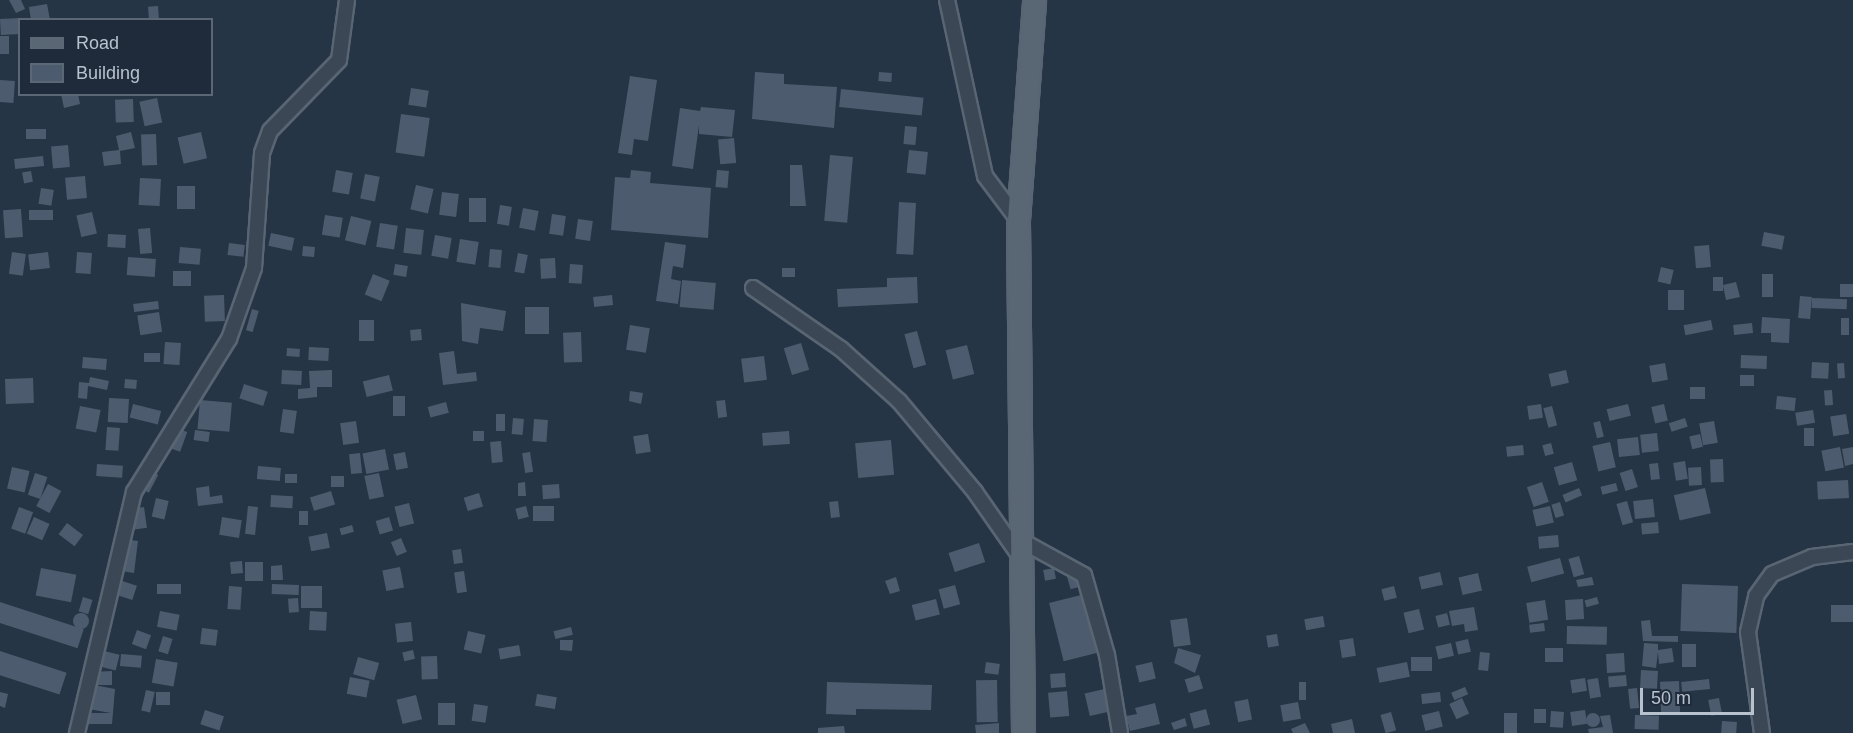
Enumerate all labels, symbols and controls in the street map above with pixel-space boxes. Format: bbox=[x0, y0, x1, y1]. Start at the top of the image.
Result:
legend bbox=[18, 18, 213, 96]
text: Road bbox=[76, 33, 119, 53]
text: Building bbox=[76, 63, 140, 83]
scale bar bbox=[1643, 676, 1757, 714]
text: 50 m bbox=[1651, 688, 1691, 708]

